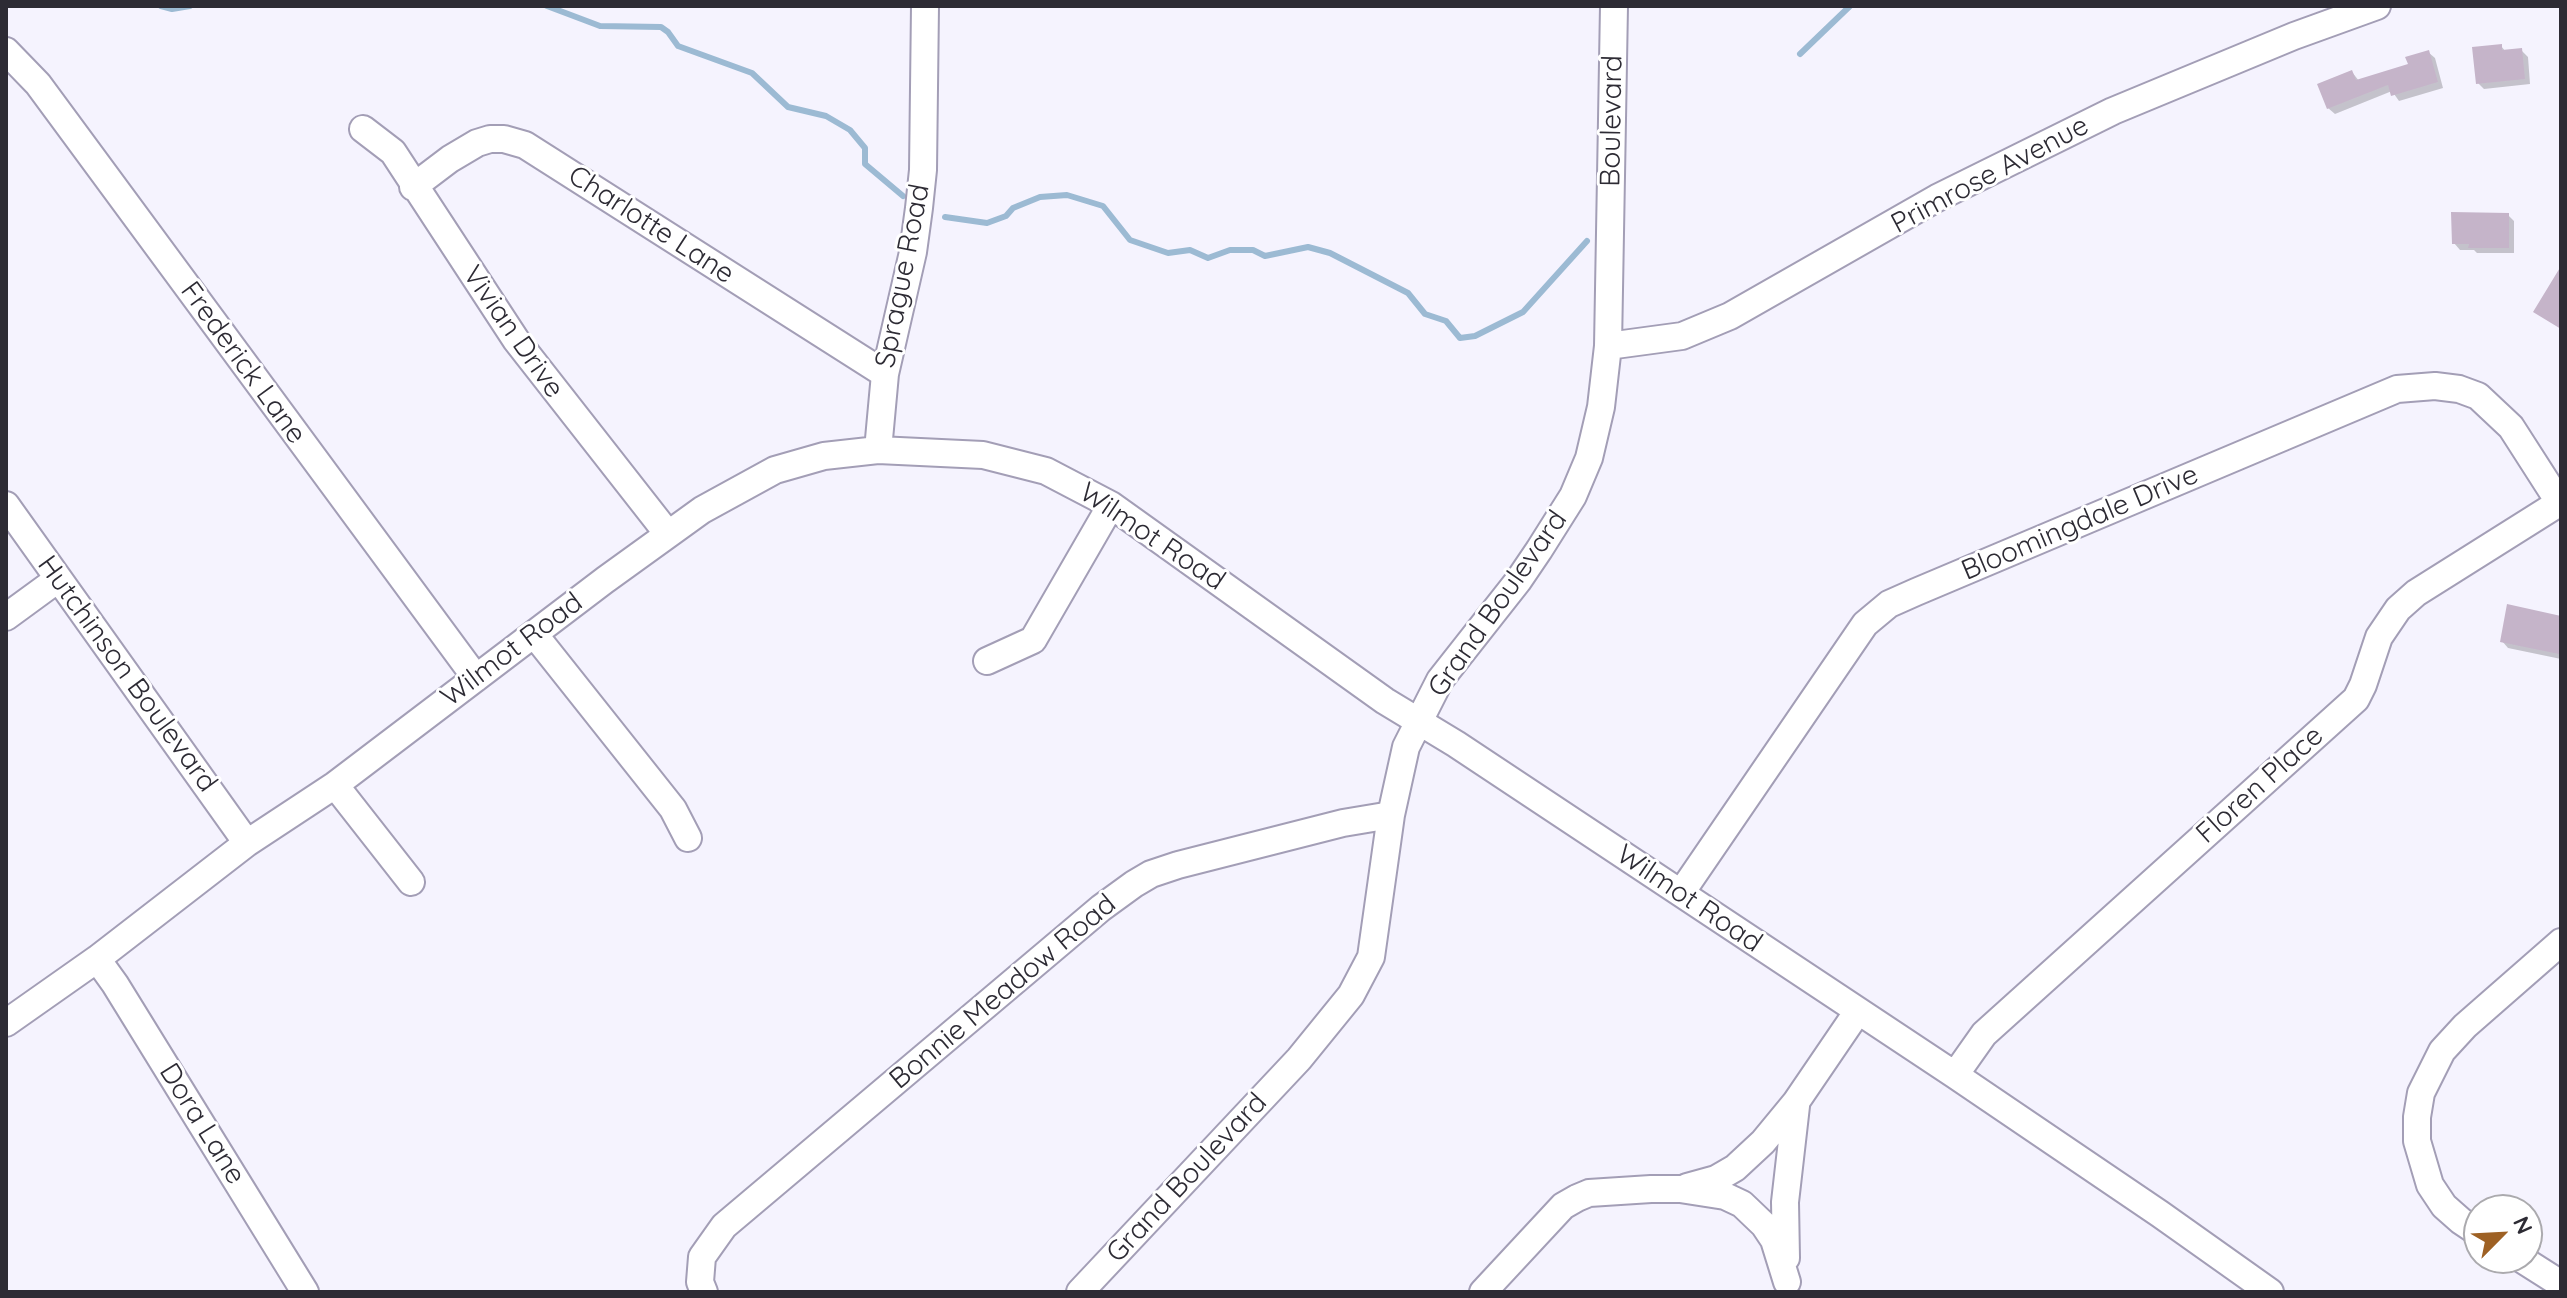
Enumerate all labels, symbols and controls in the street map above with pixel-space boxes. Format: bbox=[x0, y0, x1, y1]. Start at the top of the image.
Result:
street label: Boulevard bbox=[1594, 55, 1630, 187]
street label: Primrose Avenue bbox=[1886, 109, 2094, 241]
street label: Charlotte Lane bbox=[562, 159, 740, 291]
street label: Sprague Road bbox=[869, 181, 937, 371]
street label: Vivian Drive bbox=[455, 259, 571, 405]
street label: Frederick Lane bbox=[173, 275, 313, 451]
street label: Bloomingdale Drive bbox=[1957, 458, 2203, 588]
street label: Wilmot Road bbox=[1073, 476, 1231, 598]
street label: Grand Boulevard bbox=[1421, 504, 1575, 704]
street label: Hutchinson Boulevard bbox=[30, 549, 224, 799]
street label: Wilmot Road bbox=[435, 586, 589, 714]
street label: Floren Place bbox=[2190, 719, 2330, 851]
street label: Wilmot Road bbox=[1610, 838, 1768, 960]
street label: Bonnie Meadow Road bbox=[883, 888, 1123, 1096]
street label: Dora Lane bbox=[152, 1057, 252, 1191]
street label: Grand Boulevard bbox=[1100, 1086, 1274, 1270]
north arrow bbox=[2463, 1194, 2543, 1274]
text: N bbox=[2507, 1212, 2539, 1238]

